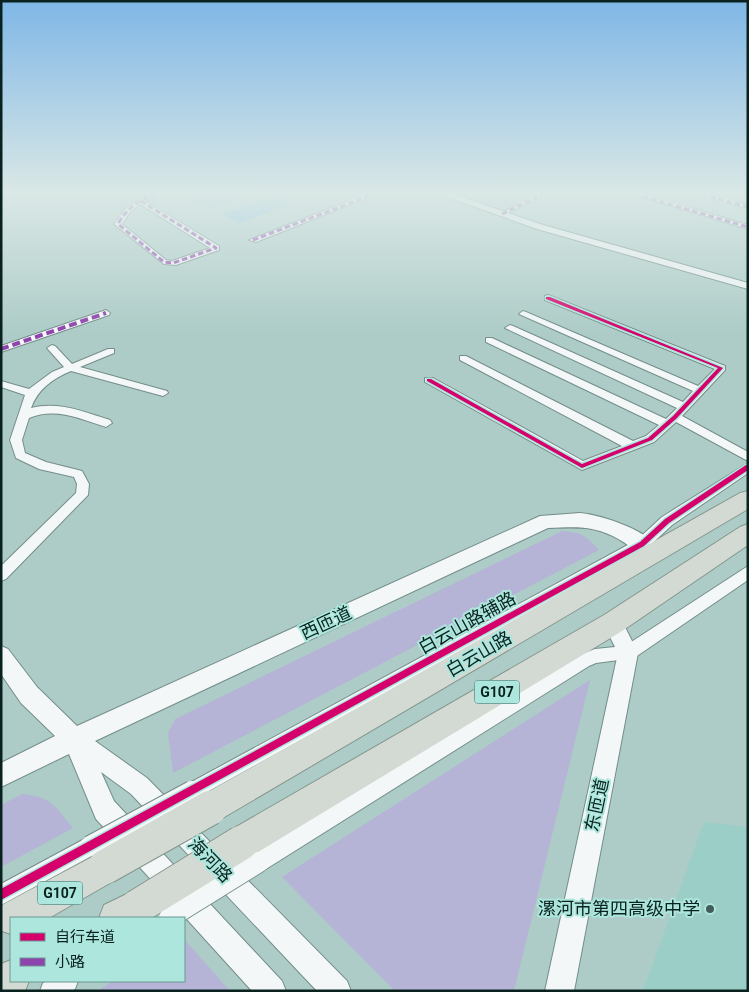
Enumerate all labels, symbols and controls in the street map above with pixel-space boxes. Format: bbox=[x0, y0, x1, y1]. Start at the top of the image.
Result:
street label: 白云山路辅路 bbox=[415, 587, 519, 659]
street label: 西匝道 bbox=[297, 602, 355, 643]
street label: 白云山路 bbox=[442, 627, 516, 681]
road number: G107 bbox=[474, 680, 520, 704]
street label: 东匝道 bbox=[581, 776, 612, 833]
street label: 海河路 bbox=[184, 833, 237, 886]
road number: G107 bbox=[38, 881, 82, 904]
place label: 漯河市第四高级中学 bbox=[538, 898, 700, 919]
marker: 漯河市第四高级中学 bbox=[704, 903, 716, 915]
legend bbox=[10, 917, 185, 982]
text: 自行车道 bbox=[55, 928, 115, 946]
text: 小路 bbox=[55, 953, 85, 971]

